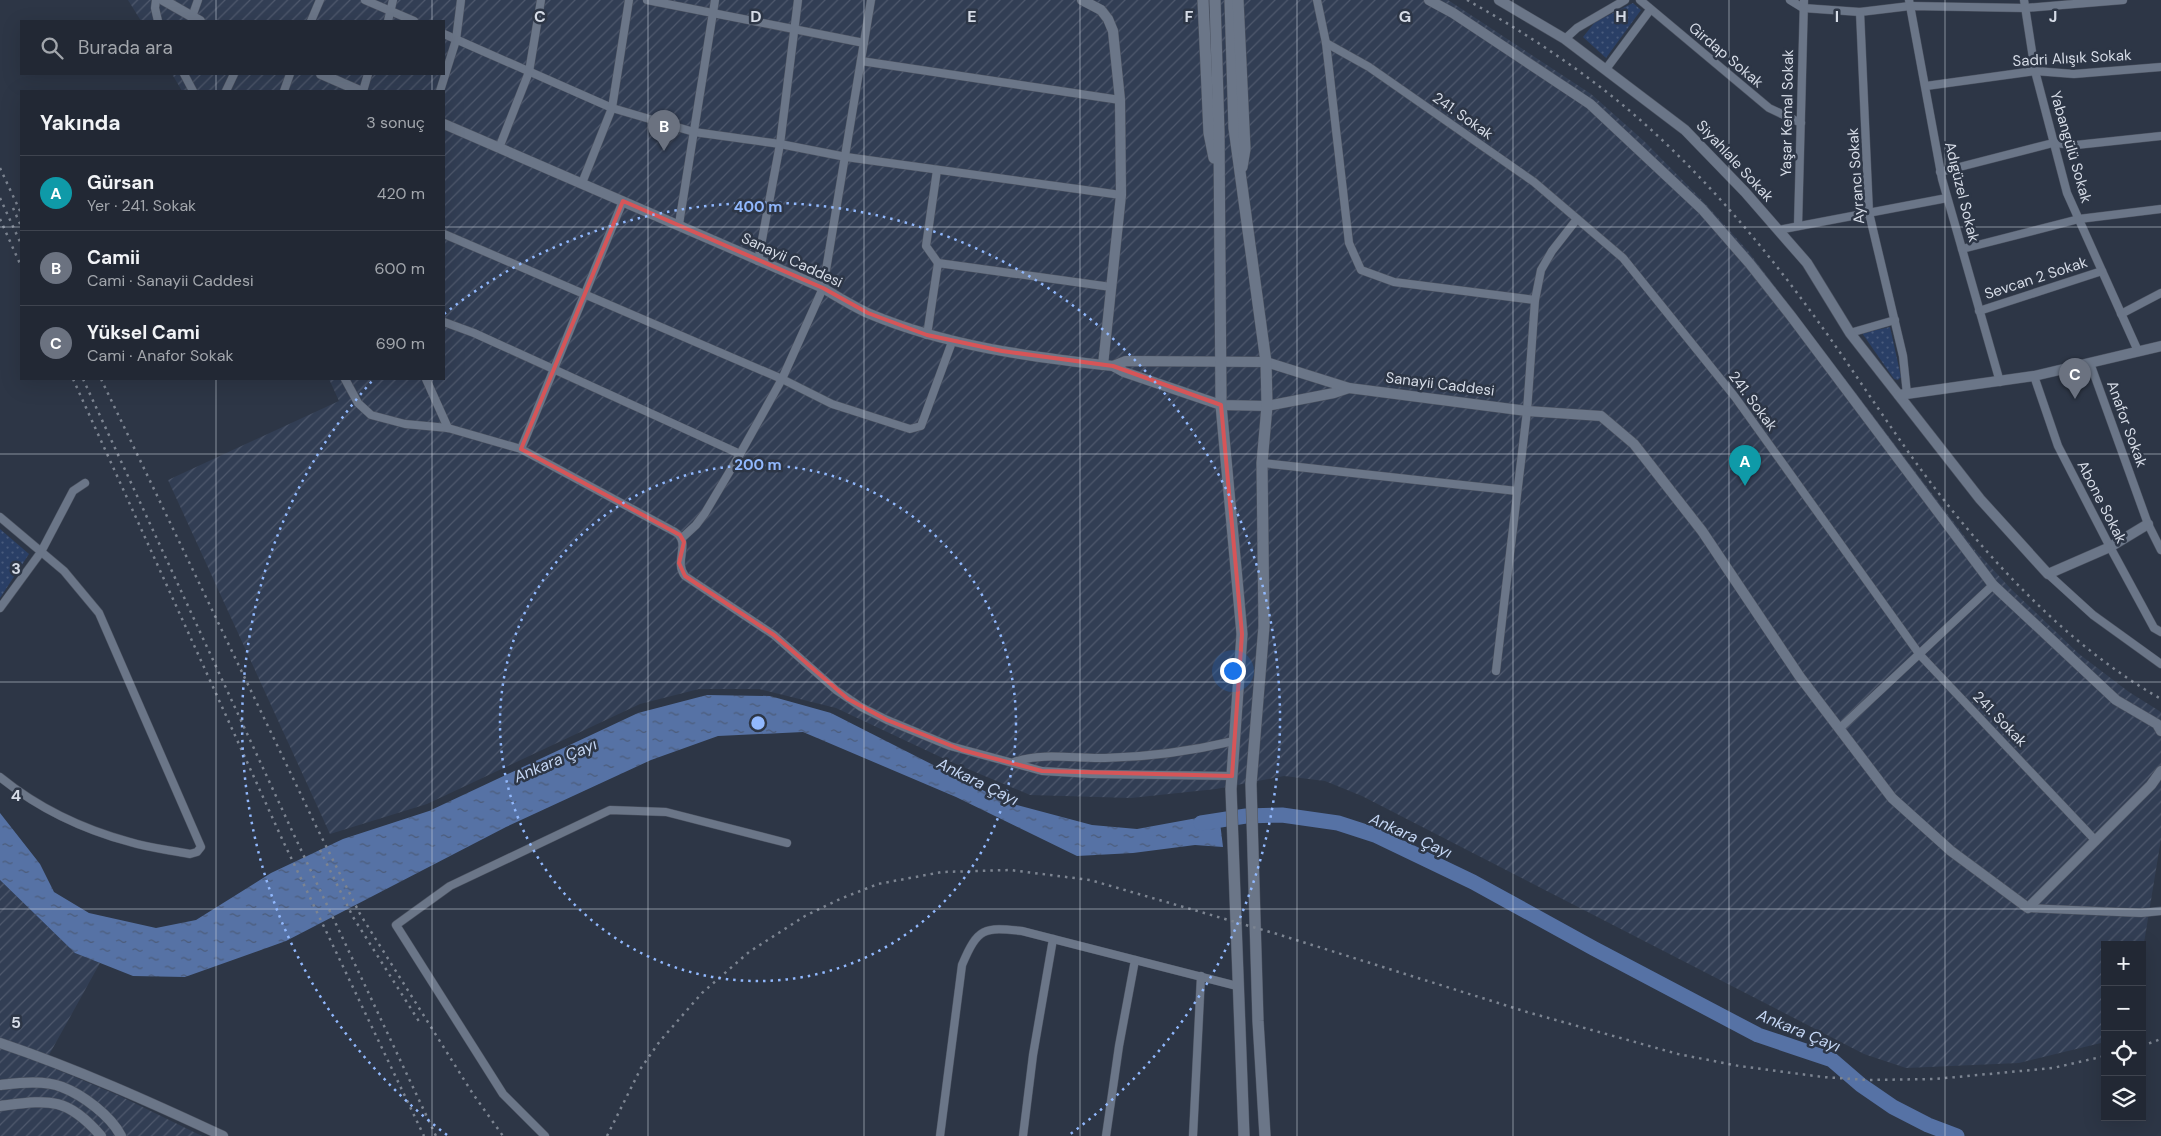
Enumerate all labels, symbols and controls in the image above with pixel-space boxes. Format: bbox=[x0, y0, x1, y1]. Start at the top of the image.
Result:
text: C bbox=[534, 6, 546, 27]
text: D bbox=[750, 6, 762, 27]
text: E bbox=[967, 6, 977, 27]
text: F bbox=[1185, 6, 1194, 27]
text: G bbox=[1399, 6, 1411, 27]
text: H bbox=[1615, 6, 1627, 27]
text: I bbox=[1835, 6, 1839, 27]
text: J bbox=[2049, 6, 2057, 27]
street label: Girdap Sokak bbox=[1684, 18, 1768, 92]
search box bbox=[20, 20, 445, 75]
icon: search bbox=[38, 34, 66, 62]
text: Burada ara bbox=[78, 35, 173, 60]
street label: Sadri Alışık Sokak bbox=[2012, 45, 2132, 71]
street label: Yaşar Kemal Sokak bbox=[1776, 49, 1798, 177]
street label: 241. Sokak bbox=[1429, 88, 1498, 145]
street label: Yabangülü Sokak bbox=[2045, 89, 2097, 206]
text: Yakında bbox=[40, 109, 121, 137]
pin: B bbox=[648, 110, 680, 151]
text: 3 sonuç bbox=[366, 112, 425, 133]
street label: Siyahlale Sokak bbox=[1692, 116, 1778, 206]
street label: Ayrancı Sokak bbox=[1843, 127, 1869, 225]
street label: Adıgüzel Sokak bbox=[1940, 140, 1984, 245]
text: Gürsan bbox=[87, 170, 154, 195]
text: A bbox=[50, 183, 62, 204]
text: 420 m bbox=[377, 183, 425, 204]
text: Yer · 241. Sokak bbox=[87, 195, 196, 216]
text: 400 m bbox=[734, 197, 782, 217]
street label: Sanayii Caddesi bbox=[738, 228, 846, 292]
text: Camii bbox=[87, 245, 140, 270]
street label: Sevcan 2 Sokak bbox=[1982, 252, 2090, 304]
text: B bbox=[51, 258, 61, 279]
text: 600 m bbox=[375, 258, 425, 279]
text: Cami · Sanayii Caddesi bbox=[87, 270, 254, 291]
text: Yüksel Cami bbox=[87, 320, 200, 345]
text: C bbox=[50, 333, 62, 354]
text: 690 m bbox=[376, 333, 425, 354]
text: Cami · Anafor Sokak bbox=[87, 345, 234, 366]
pin: C bbox=[2059, 358, 2091, 399]
street label: Sanayii Caddesi bbox=[1384, 367, 1496, 401]
street label: 241. Sokak bbox=[1724, 367, 1782, 435]
street label: Anafor Sokak bbox=[2102, 378, 2152, 470]
pin: A bbox=[1729, 445, 1761, 486]
text: 200 m bbox=[734, 455, 782, 475]
street label: Abone Sokak bbox=[2073, 457, 2132, 547]
text: 3 bbox=[11, 558, 21, 579]
your location bbox=[1220, 658, 1246, 684]
street label: 241. Sokak bbox=[1969, 687, 2032, 751]
centre of rings bbox=[749, 714, 767, 732]
water label: Ankara Çayı bbox=[510, 733, 600, 788]
water label: Ankara Çayı bbox=[933, 752, 1022, 810]
text: 4 bbox=[11, 785, 21, 806]
water label: Ankara Çayı bbox=[1365, 808, 1456, 863]
map controls bbox=[2101, 941, 2146, 1121]
button: + bbox=[2101, 941, 2146, 986]
button: − bbox=[2101, 986, 2146, 1031]
water label: Ankara Çayı bbox=[1753, 1004, 1844, 1057]
text: 5 bbox=[11, 1012, 21, 1033]
button: locate bbox=[2101, 1031, 2146, 1076]
button: layers bbox=[2101, 1076, 2146, 1121]

